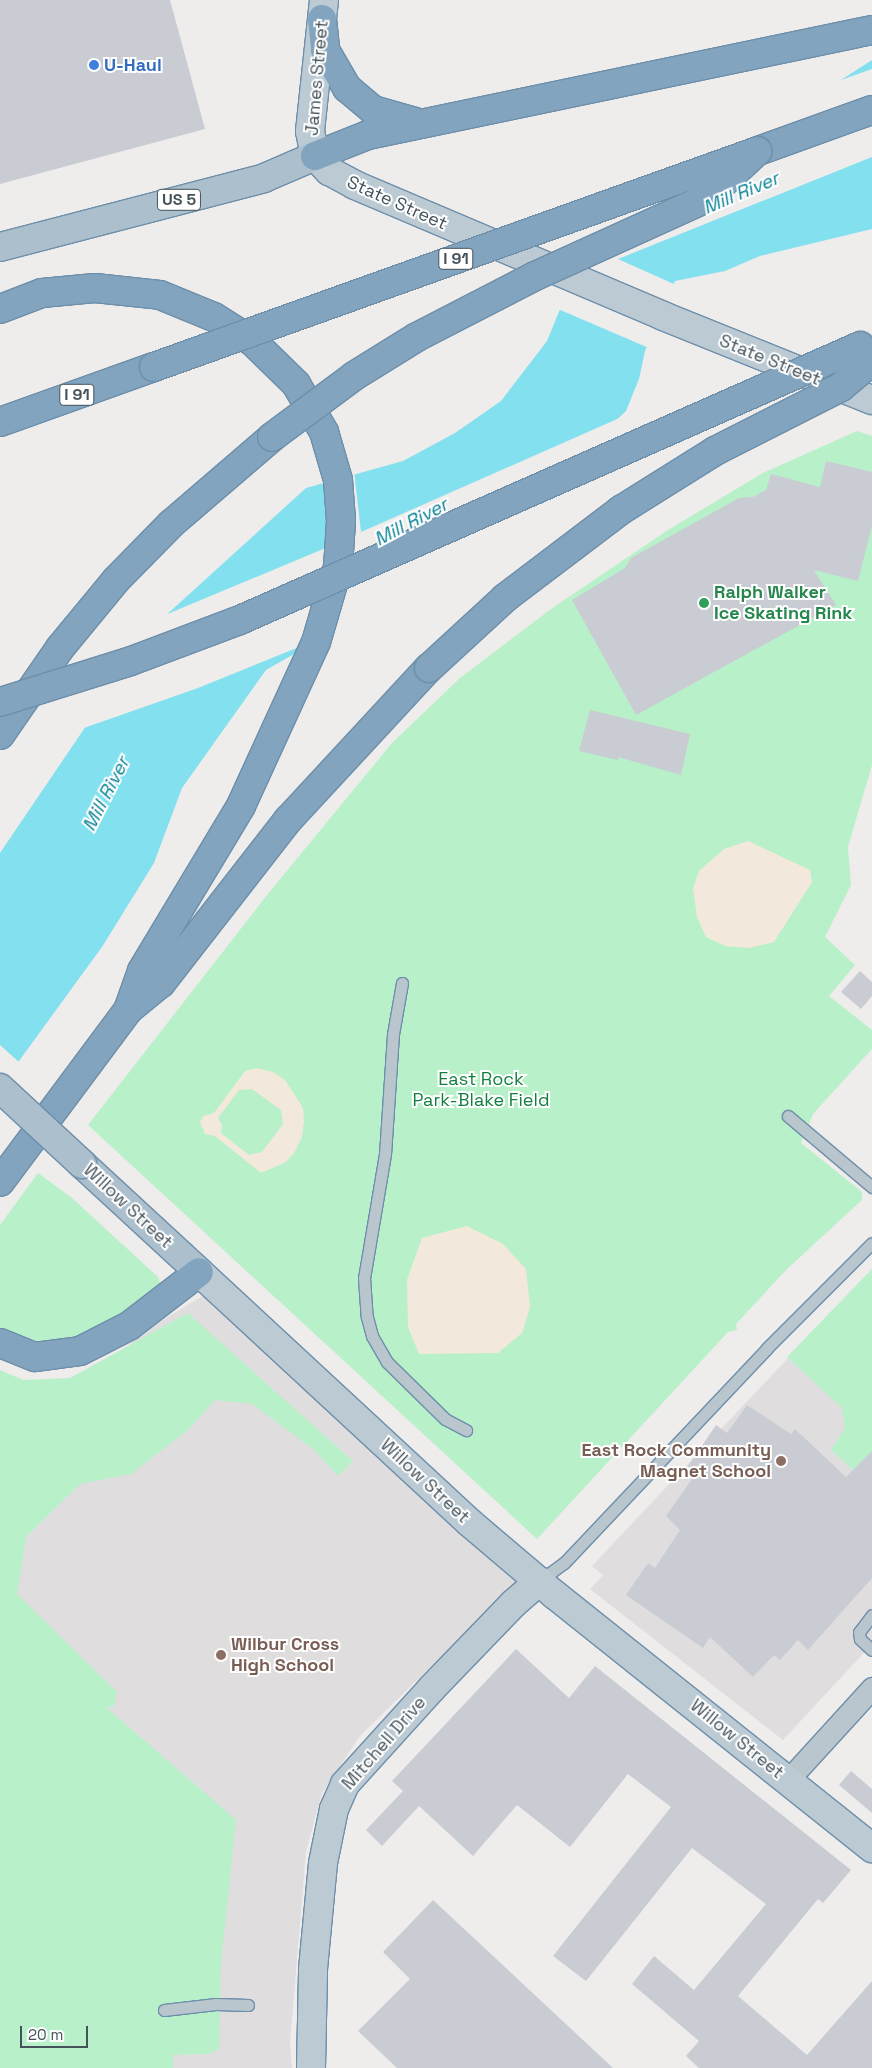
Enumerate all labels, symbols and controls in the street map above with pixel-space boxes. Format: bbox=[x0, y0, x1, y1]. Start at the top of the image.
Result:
street label: James Street bbox=[301, 19, 333, 137]
place label: U-Haul bbox=[104, 54, 162, 76]
marker: U-Haul bbox=[88, 59, 100, 71]
water label: Mill River bbox=[700, 167, 782, 219]
street label: State Street bbox=[344, 171, 450, 235]
road number: US 5 bbox=[156, 186, 202, 214]
road number: I 91 bbox=[437, 245, 475, 272]
street label: State Street bbox=[716, 330, 824, 390]
road number: I 91 bbox=[58, 382, 96, 408]
water label: Mill River bbox=[370, 493, 452, 551]
place label: Ralph Walker Ice Skating Rink bbox=[714, 582, 852, 624]
marker: Ralph Walker Ice Skating Rink bbox=[698, 597, 710, 609]
water label: Mill River bbox=[78, 753, 134, 835]
park label: East Rock Park-Blake Field bbox=[412, 1069, 550, 1112]
street label: Willow Street bbox=[79, 1159, 177, 1253]
street label: Willow Street bbox=[376, 1434, 474, 1528]
place label: East Rock Community Magnet School bbox=[582, 1440, 771, 1482]
marker: East Rock Community Magnet School bbox=[775, 1455, 787, 1467]
place label: Wilbur Cross High School bbox=[231, 1634, 339, 1676]
marker: Wilbur Cross High School bbox=[215, 1649, 227, 1661]
street label: Mitchell Drive bbox=[337, 1692, 431, 1794]
street label: Willow Street bbox=[686, 1695, 788, 1783]
scale bar bbox=[22, 2016, 90, 2048]
text: 20 m bbox=[28, 2025, 63, 2044]

